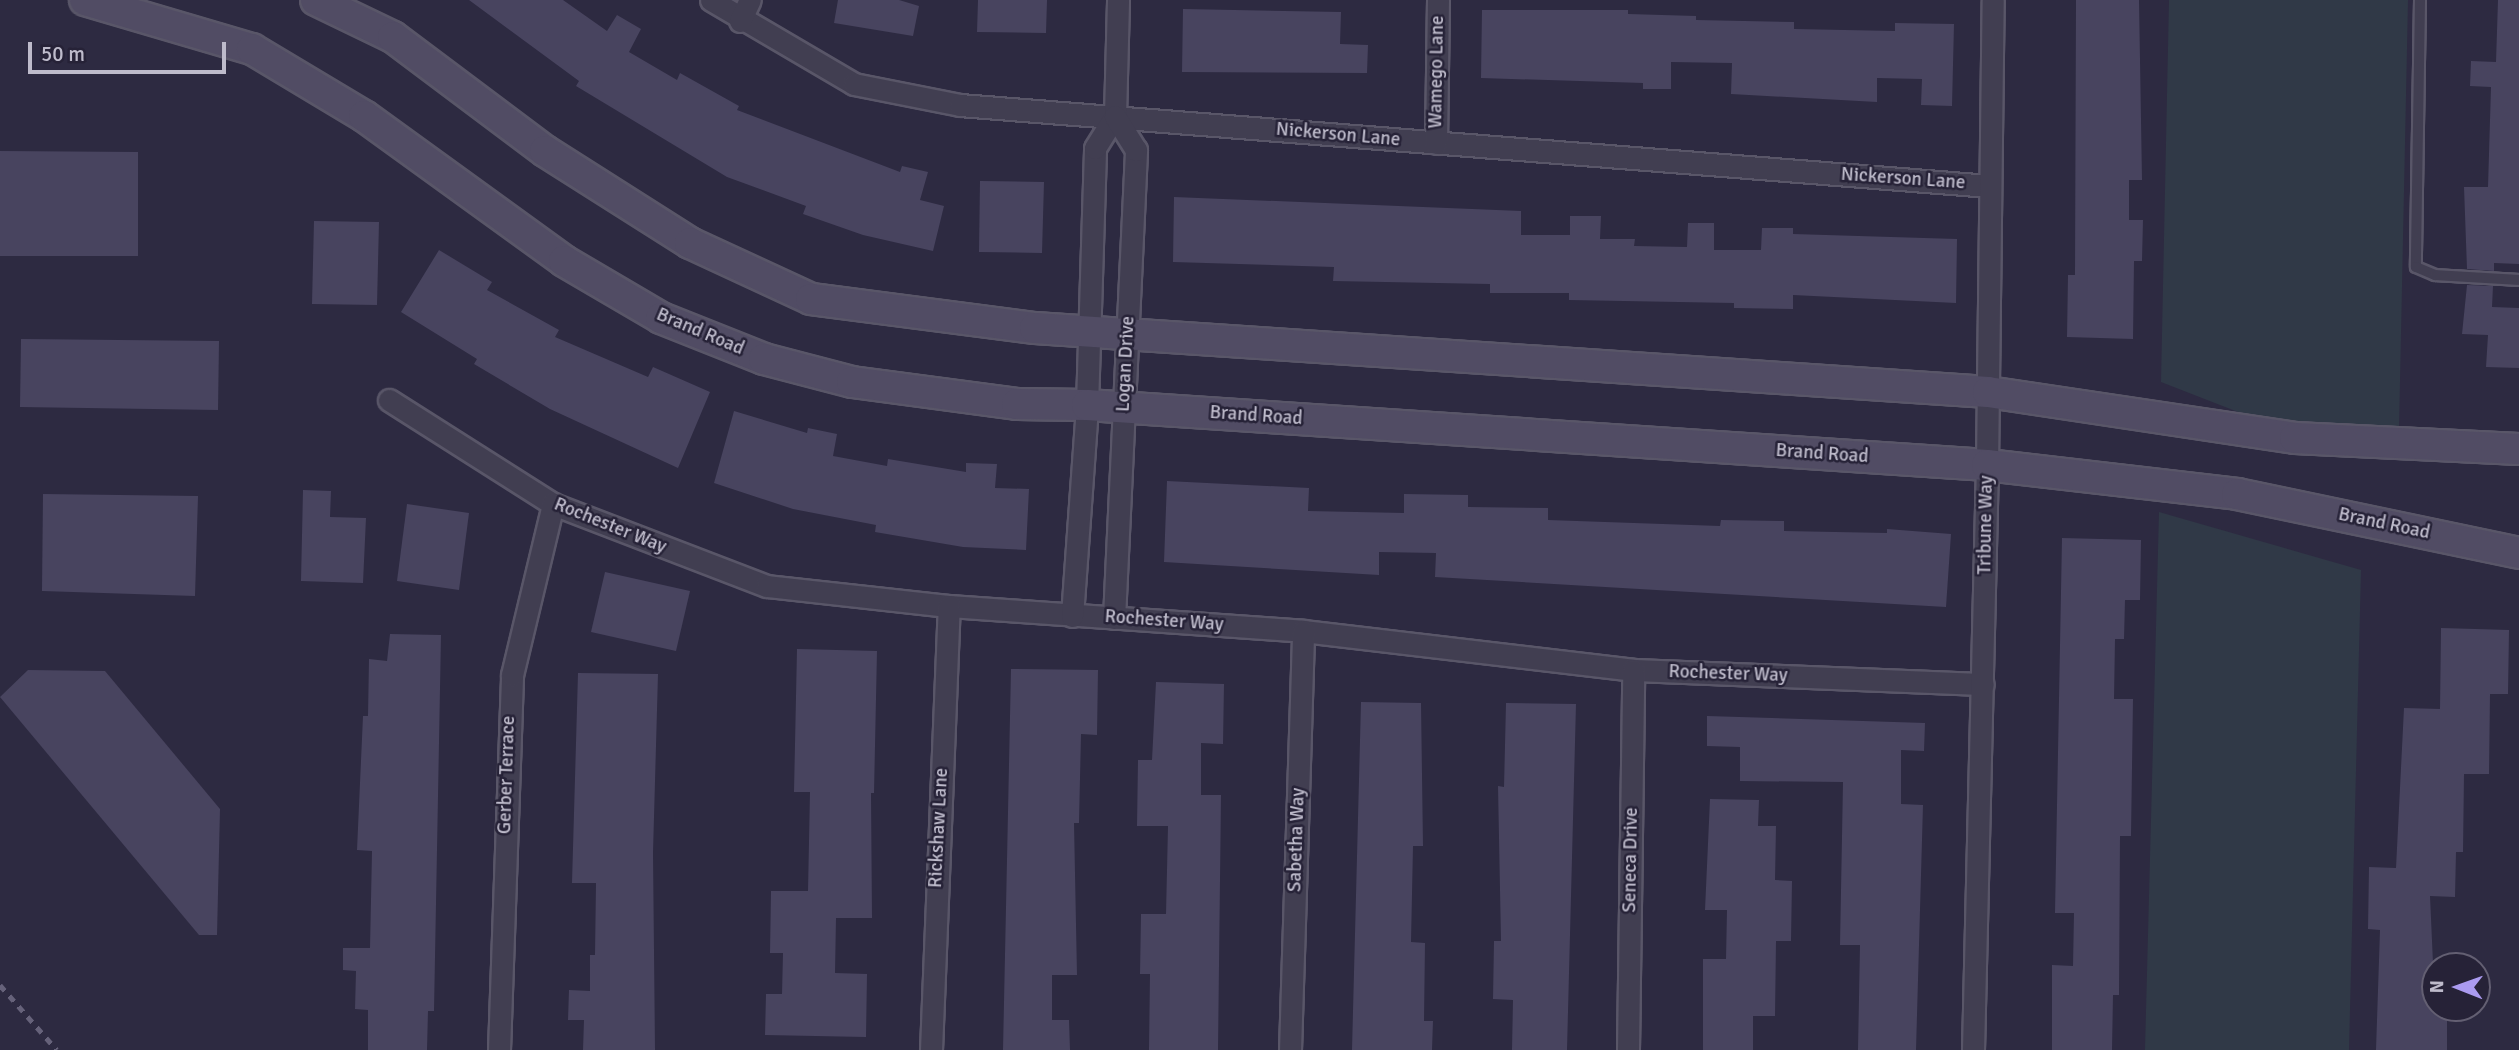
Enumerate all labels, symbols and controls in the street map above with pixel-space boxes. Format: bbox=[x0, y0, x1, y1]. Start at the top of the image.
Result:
street label: Wamego Lane bbox=[1425, 15, 1449, 129]
scale bar bbox=[32, 28, 229, 72]
text: 50 m bbox=[41, 41, 85, 67]
street label: Nickerson Lane bbox=[1275, 118, 1401, 152]
street label: Nickerson Lane bbox=[1840, 163, 1966, 195]
street label: Brand Road bbox=[653, 303, 747, 361]
street label: Logan Drive bbox=[1112, 315, 1140, 413]
street label: Brand Road bbox=[1209, 401, 1303, 431]
street label: Brand Road bbox=[1775, 439, 1869, 469]
street label: Tribune Way bbox=[1974, 475, 1998, 575]
street label: Rochester Way bbox=[551, 493, 669, 559]
street label: Brand Road bbox=[2336, 503, 2432, 545]
street label: Rochester Way bbox=[1104, 605, 1224, 637]
street label: Rochester Way bbox=[1668, 661, 1788, 687]
street label: Gerber Terrace bbox=[494, 715, 520, 835]
street label: Rickshaw Lane bbox=[924, 767, 954, 889]
street label: Sabetha Way bbox=[1284, 788, 1310, 892]
street label: Seneca Drive bbox=[1619, 807, 1643, 913]
north arrow bbox=[2421, 952, 2491, 1022]
text: N bbox=[2425, 980, 2449, 993]

